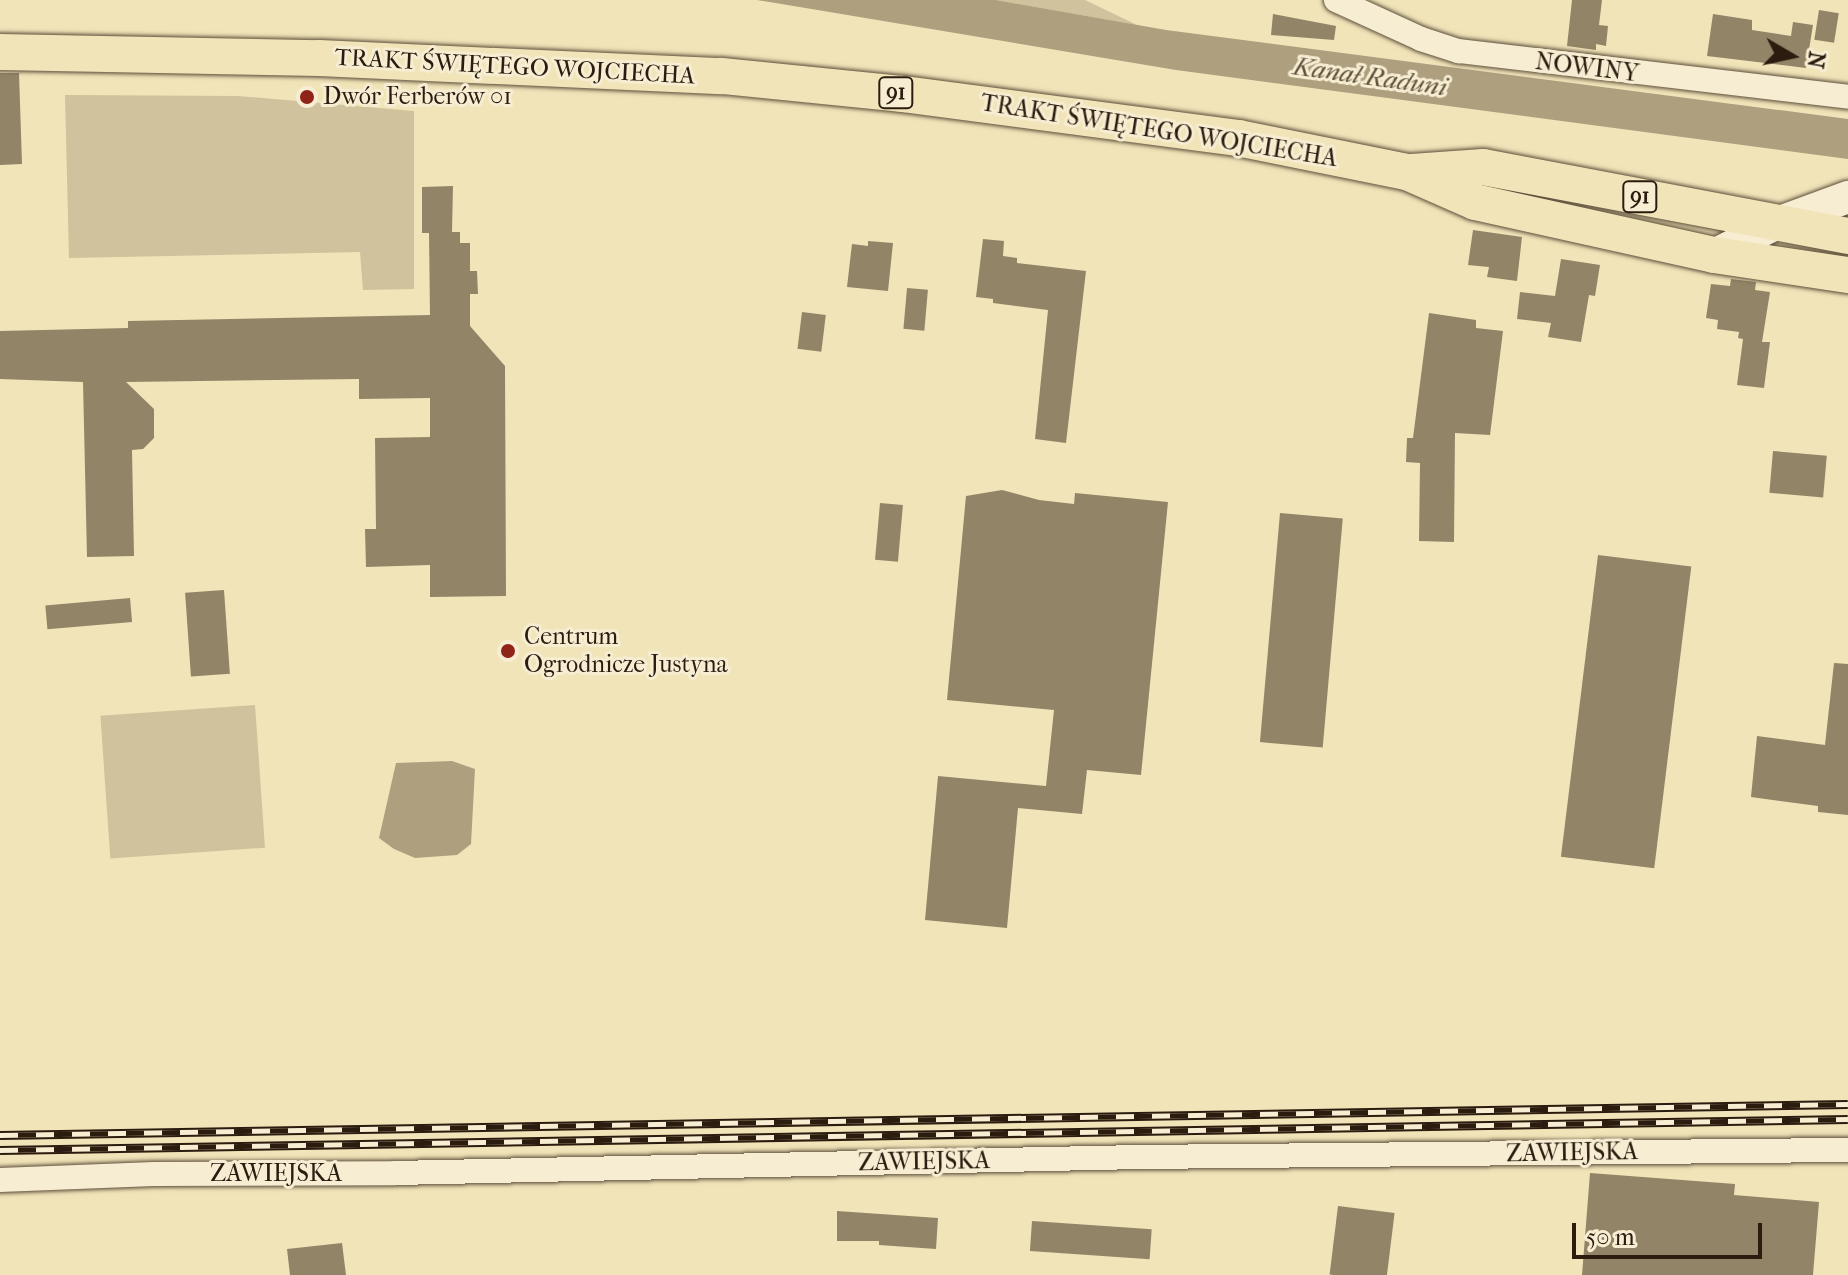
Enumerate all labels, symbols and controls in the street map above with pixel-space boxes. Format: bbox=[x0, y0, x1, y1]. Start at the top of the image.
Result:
north arrow bbox=[1752, 16, 1832, 96]
street label: TRAKT ŚWIĘTEGO WOJCIECHA bbox=[334, 43, 696, 91]
street label: NOWINY bbox=[1534, 47, 1640, 89]
text: N bbox=[1802, 49, 1830, 70]
water label: Kanał Raduni bbox=[1291, 51, 1449, 103]
road number: 91 bbox=[878, 75, 914, 111]
place label: Dwór Ferberów 01 bbox=[323, 83, 512, 111]
marker: Dwór Ferberów 01 bbox=[298, 88, 316, 106]
street label: TRAKT ŚWIĘTEGO WOJCIECHA bbox=[979, 89, 1339, 173]
road number: 91 bbox=[1622, 179, 1658, 215]
place label: Centrum Ogrodnicze Justyna bbox=[524, 623, 728, 679]
marker: Centrum Ogrodnicze Justyna bbox=[499, 642, 517, 660]
street label: ZAWIEJSKA bbox=[1506, 1137, 1638, 1169]
street label: ZAWIEJSKA bbox=[858, 1146, 990, 1178]
street label: ZAWIEJSKA bbox=[210, 1160, 342, 1188]
scale bar bbox=[1576, 1207, 1766, 1257]
text: 50 m bbox=[1586, 1223, 1635, 1251]

